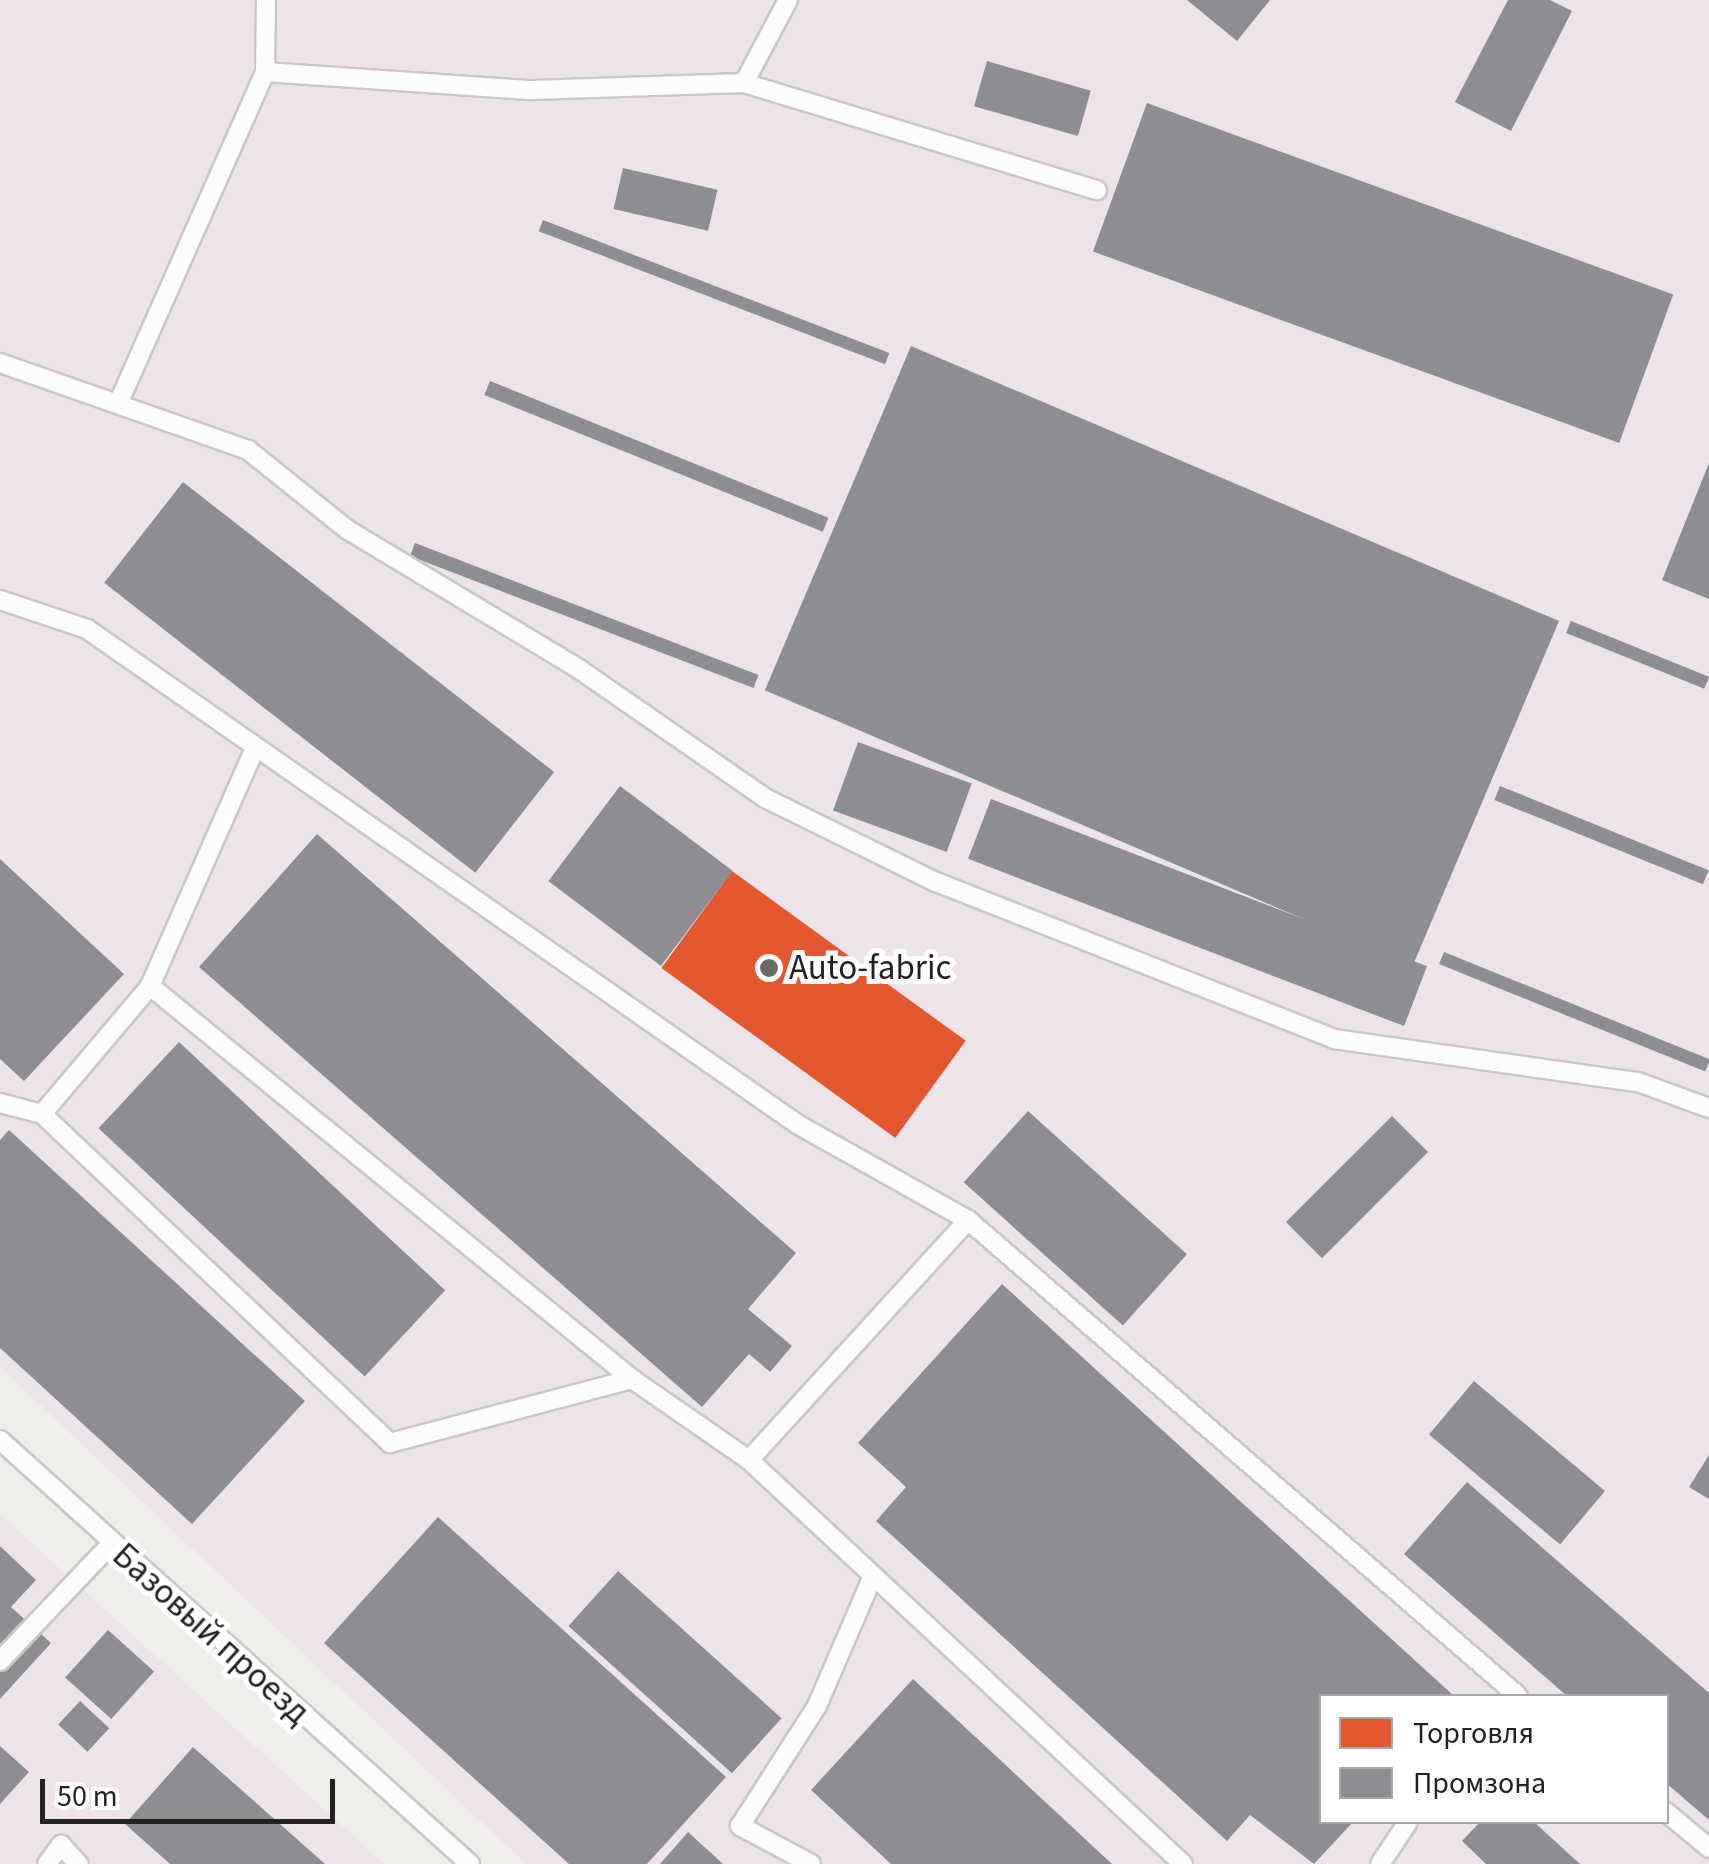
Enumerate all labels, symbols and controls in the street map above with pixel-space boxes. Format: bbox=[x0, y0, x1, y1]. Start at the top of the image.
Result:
place label: Auto-fabric bbox=[789, 947, 951, 989]
marker: Auto-fabric bbox=[758, 957, 780, 979]
street label: Базовый проезд bbox=[104, 1535, 318, 1733]
legend bbox=[1319, 1694, 1669, 1824]
text: Торговля bbox=[1413, 1712, 1534, 1755]
scale bar bbox=[45, 1759, 340, 1821]
text: Промзона bbox=[1413, 1762, 1546, 1805]
text: 50 m bbox=[57, 1775, 118, 1818]

